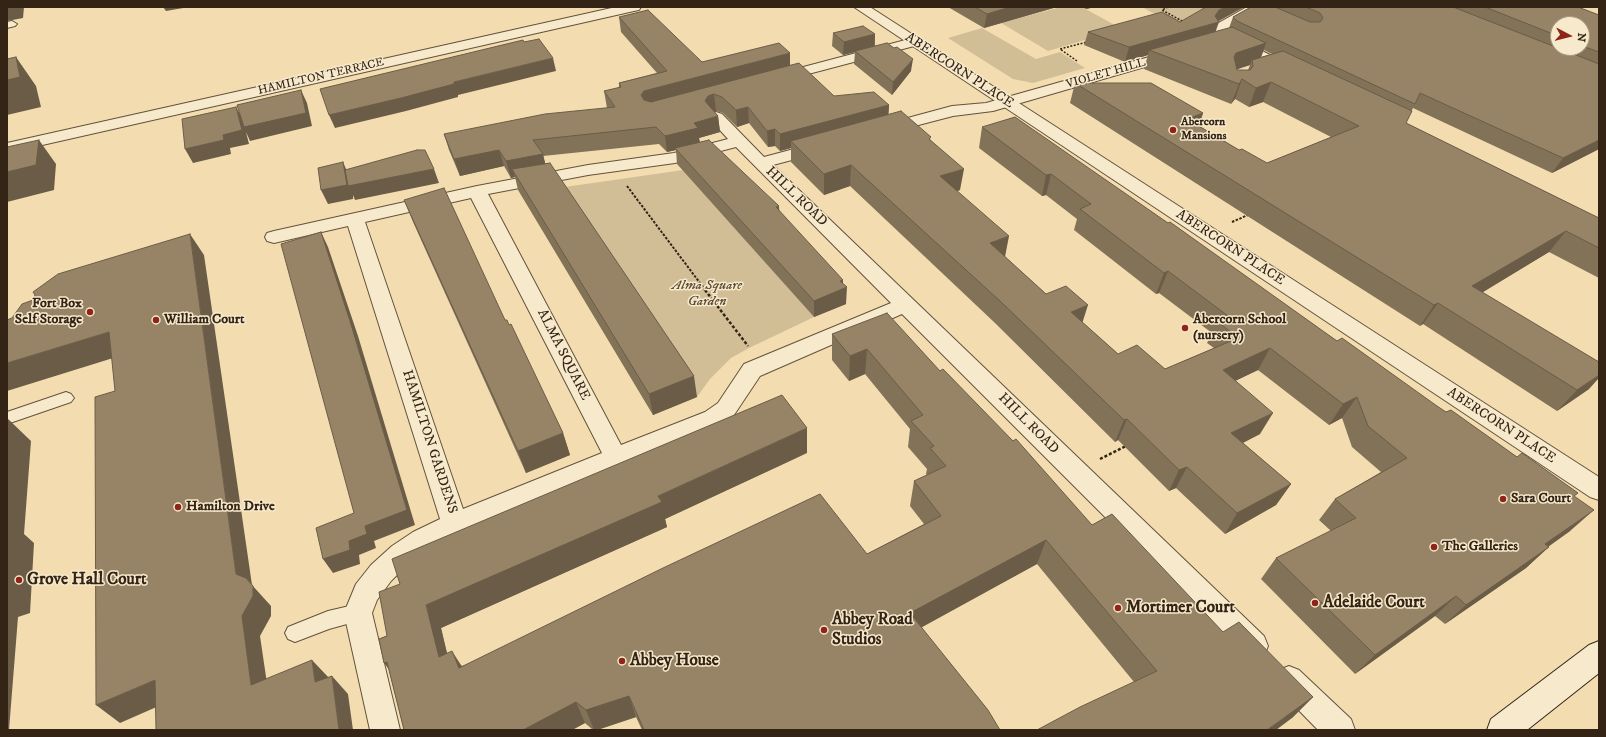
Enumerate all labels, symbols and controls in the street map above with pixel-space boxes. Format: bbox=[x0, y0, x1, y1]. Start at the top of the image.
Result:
north arrow bbox=[1550, 16, 1590, 56]
street label: ABERCORN PLACE bbox=[901, 30, 1017, 112]
text: N bbox=[1573, 32, 1588, 43]
street label: HAMILTON TERRACE bbox=[257, 55, 385, 99]
street label: VIOLET HILL bbox=[1065, 56, 1147, 92]
place label: Abercorn Mansions bbox=[1181, 116, 1227, 144]
marker: Abercorn Mansions bbox=[1168, 125, 1178, 135]
street label: HILL ROAD bbox=[762, 163, 830, 231]
street label: ABERCORN PLACE bbox=[1172, 207, 1288, 289]
park label: Alma Square Garden bbox=[672, 278, 742, 310]
place label: Fort Box Self Storage bbox=[15, 296, 82, 328]
marker: Fort Box Self Storage bbox=[85, 307, 95, 317]
street label: ALMA SQUARE bbox=[533, 307, 593, 403]
place label: William Court bbox=[164, 312, 244, 328]
place label: Abercorn School (nursery) bbox=[1193, 312, 1286, 344]
marker: William Court bbox=[151, 315, 161, 325]
marker: Abercorn School (nursery) bbox=[1180, 323, 1190, 333]
street label: HAMILTON GARDENS bbox=[398, 368, 460, 516]
street label: ABERCORN PLACE bbox=[1443, 385, 1559, 467]
street label: HILL ROAD bbox=[994, 390, 1062, 458]
place label: Sara Court bbox=[1511, 491, 1571, 507]
marker: Sara Court bbox=[1498, 494, 1508, 504]
place label: Hamilton Drive bbox=[186, 499, 275, 515]
marker: Hamilton Drive bbox=[173, 502, 183, 512]
place label: The Galleries bbox=[1442, 539, 1518, 555]
marker: The Galleries bbox=[1429, 542, 1439, 552]
place label: Grove Hall Court bbox=[27, 570, 147, 590]
marker: Grove Hall Court bbox=[14, 575, 24, 585]
place label: Adelaide Court bbox=[1323, 593, 1425, 613]
place label: Mortimer Court bbox=[1126, 598, 1235, 618]
marker: Adelaide Court bbox=[1310, 598, 1320, 608]
marker: Mortimer Court bbox=[1113, 603, 1123, 613]
place label: Abbey Road Studios bbox=[832, 610, 913, 650]
marker: Abbey Road Studios bbox=[819, 625, 829, 635]
place label: Abbey House bbox=[630, 651, 719, 671]
marker: Abbey House bbox=[617, 656, 627, 666]

